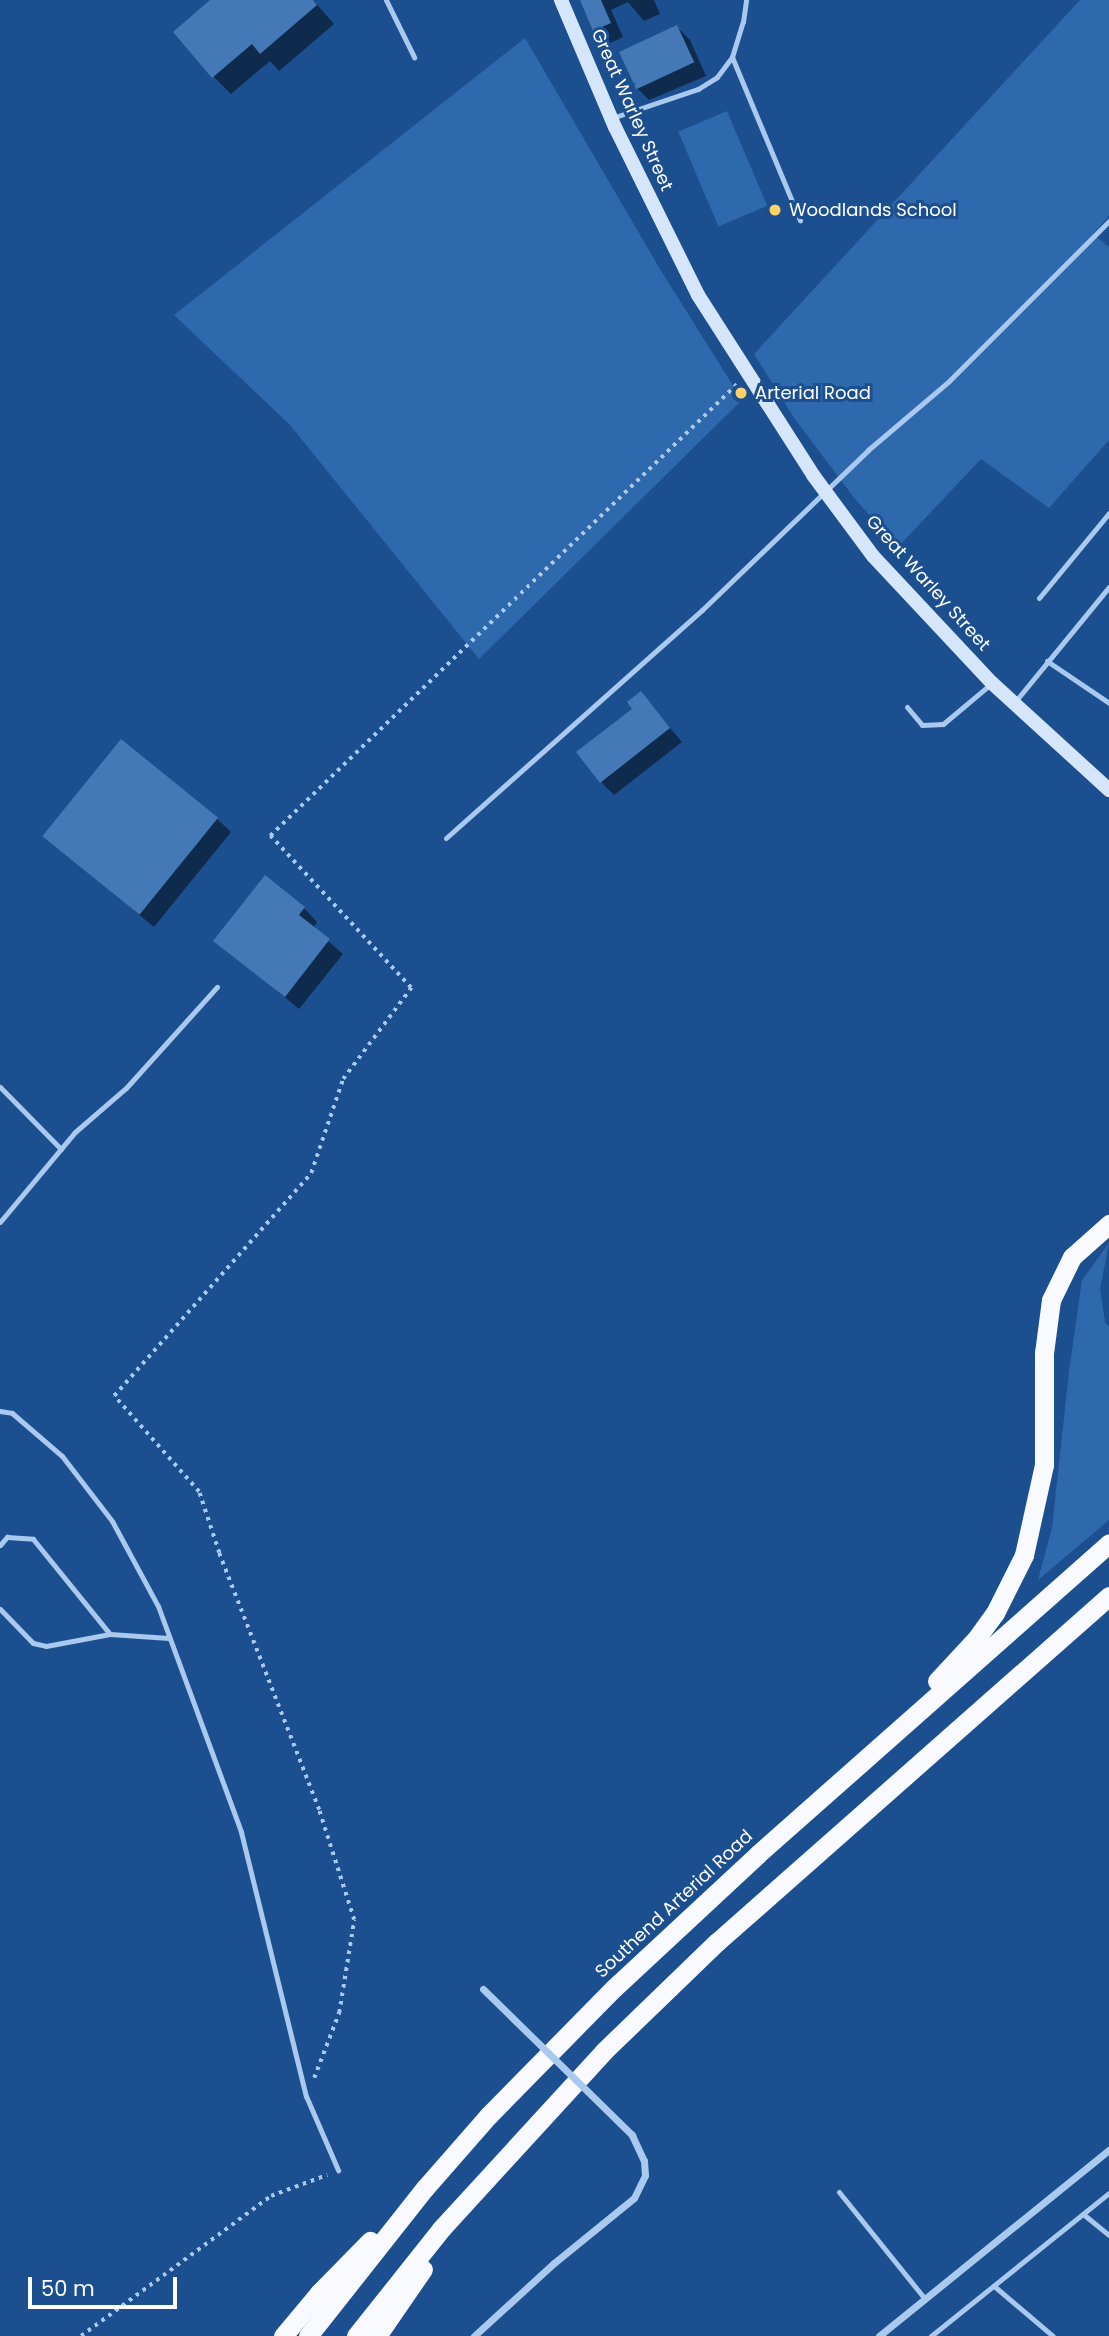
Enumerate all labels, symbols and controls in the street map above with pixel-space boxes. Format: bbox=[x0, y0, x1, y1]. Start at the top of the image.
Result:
street label: Great Warley Street bbox=[587, 26, 677, 194]
place label: Woodlands School bbox=[789, 199, 957, 221]
marker: Woodlands School bbox=[767, 202, 783, 218]
place label: Arterial Road bbox=[755, 382, 871, 404]
marker: Arterial Road bbox=[733, 385, 749, 401]
street label: Great Warley Street bbox=[861, 511, 995, 655]
street label: Southend Arterial Road bbox=[591, 1825, 757, 1983]
scale bar bbox=[32, 2262, 180, 2306]
text: 50 m bbox=[41, 2274, 95, 2303]

